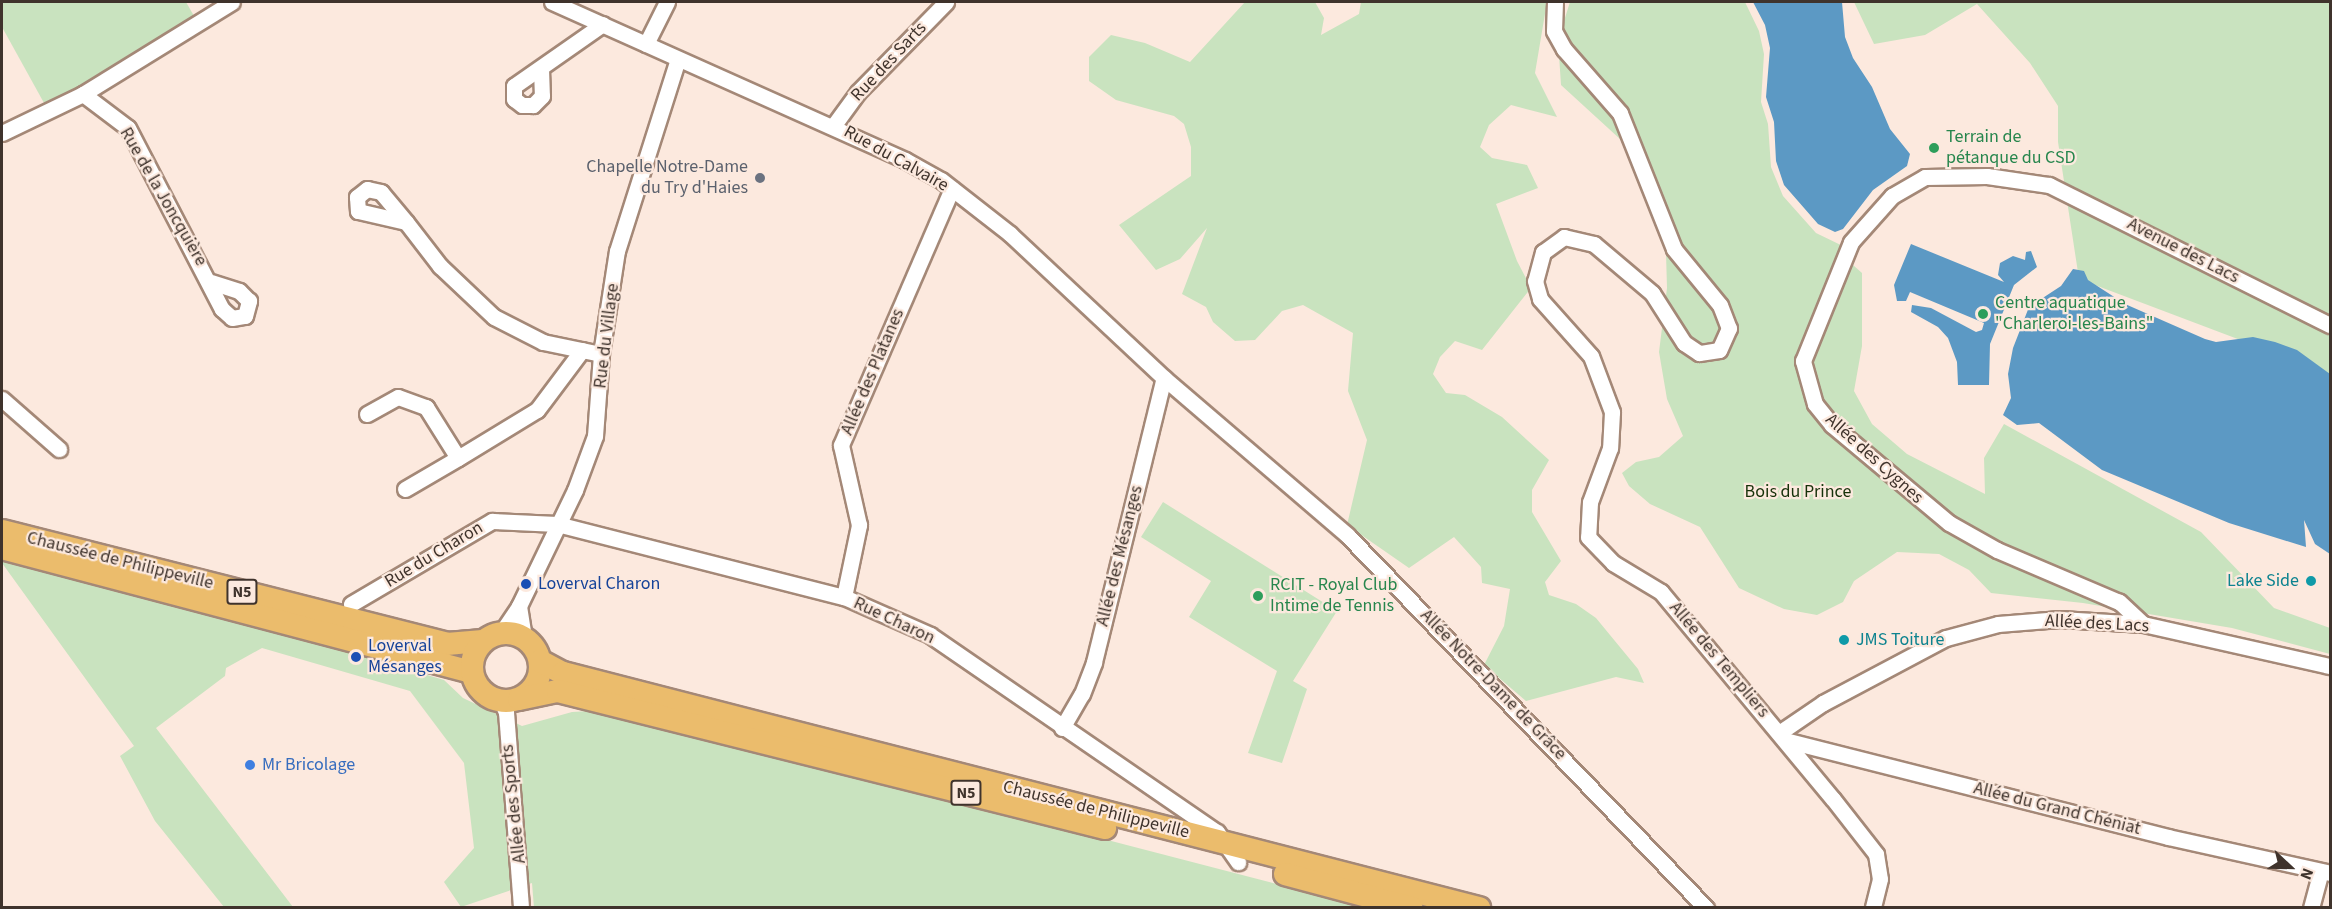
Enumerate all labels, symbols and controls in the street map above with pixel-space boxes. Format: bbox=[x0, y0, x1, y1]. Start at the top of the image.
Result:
street label: Rue des Sarts bbox=[847, 18, 931, 106]
street label: Rue du Calvaire bbox=[840, 121, 952, 197]
street label: Rue de la Joncquière bbox=[115, 124, 211, 270]
place label: Terrain de pétanque du CSD bbox=[1946, 127, 2076, 170]
marker: Terrain de pétanque du CSD bbox=[1927, 141, 1941, 155]
place label: Chapelle Notre-Dame du Try d'Haies bbox=[586, 157, 748, 200]
marker: Chapelle Notre-Dame du Try d'Haies bbox=[753, 171, 767, 185]
street label: Avenue des Lacs bbox=[2123, 214, 2243, 288]
street label: Rue du Village bbox=[590, 282, 624, 390]
place label: Centre aquatique "Charleroi-les-Bains" bbox=[1995, 293, 2153, 336]
street label: Allée des Platanes bbox=[837, 306, 909, 438]
marker: Centre aquatique "Charleroi-les-Bains" bbox=[1976, 307, 1990, 321]
street label: Allée des Cygnes bbox=[1821, 409, 1927, 509]
park label: Bois du Prince bbox=[1745, 481, 1851, 503]
street label: Allée des Mésanges bbox=[1092, 483, 1148, 629]
street label: Rue du Charon bbox=[381, 517, 487, 593]
street label: Chaussée de Philippeville bbox=[25, 527, 215, 595]
place label: Lake Side bbox=[2227, 570, 2299, 592]
place label: Loverval Charon bbox=[538, 573, 660, 595]
marker: Lake Side bbox=[2304, 574, 2318, 588]
place label: RCIT - Royal Club Intime de Tennis bbox=[1270, 575, 1397, 618]
marker: Loverval Charon bbox=[519, 577, 533, 591]
road number: N5 bbox=[226, 579, 258, 605]
marker: RCIT - Royal Club Intime de Tennis bbox=[1251, 589, 1265, 603]
street label: Rue Charon bbox=[850, 593, 938, 649]
street label: Allée des Templiers bbox=[1664, 598, 1774, 722]
street label: Allée Notre-Dame de Grâce bbox=[1415, 605, 1571, 765]
street label: Allée des Lacs bbox=[2044, 610, 2150, 638]
place label: JMS Toiture bbox=[1856, 629, 1944, 651]
marker: JMS Toiture bbox=[1837, 633, 1851, 647]
place label: Loverval Mésanges bbox=[368, 636, 442, 678]
marker: Loverval Mésanges bbox=[349, 650, 363, 664]
street label: Allée des Sports bbox=[497, 743, 531, 865]
place label: Mr Bricolage bbox=[262, 754, 355, 776]
marker: Mr Bricolage bbox=[243, 758, 257, 772]
street label: Chaussée de Philippeville bbox=[1001, 776, 1191, 844]
street label: Allée du Grand Chéniat bbox=[1971, 778, 2143, 840]
road number: N5 bbox=[950, 780, 982, 806]
north arrow bbox=[2260, 837, 2320, 897]
text: N bbox=[2295, 865, 2319, 883]

